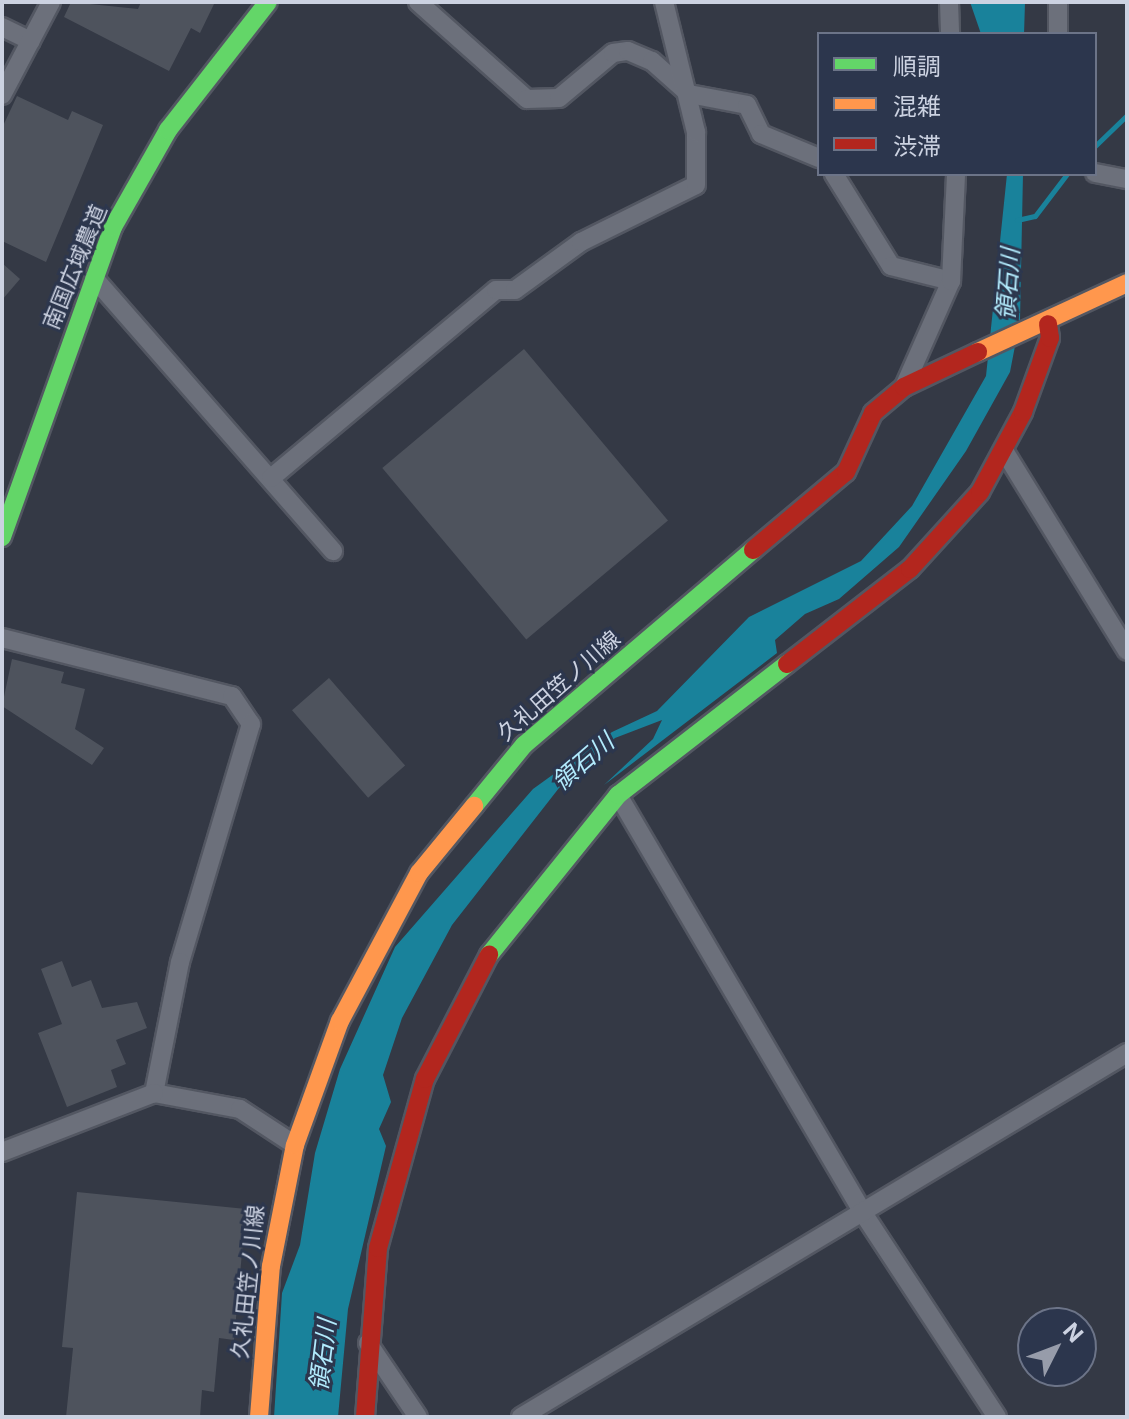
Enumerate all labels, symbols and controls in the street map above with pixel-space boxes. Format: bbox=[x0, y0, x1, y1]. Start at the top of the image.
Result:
legend bbox=[817, 32, 1097, 176]
text: 順調 bbox=[893, 52, 941, 81]
text: 混雑 bbox=[893, 92, 941, 121]
text: 渋滞 bbox=[893, 132, 941, 161]
street label: 南国広域農道 bbox=[38, 201, 112, 333]
water label: 領石川 bbox=[991, 247, 1025, 321]
street label: 久礼田笠ノ川線 bbox=[492, 626, 626, 746]
water label: 領石川 bbox=[546, 728, 620, 796]
street label: 久礼田笠ノ川線 bbox=[227, 1204, 269, 1360]
north arrow bbox=[1017, 1307, 1097, 1387]
text: N bbox=[1058, 1317, 1089, 1347]
water label: 領石川 bbox=[304, 1318, 342, 1392]

